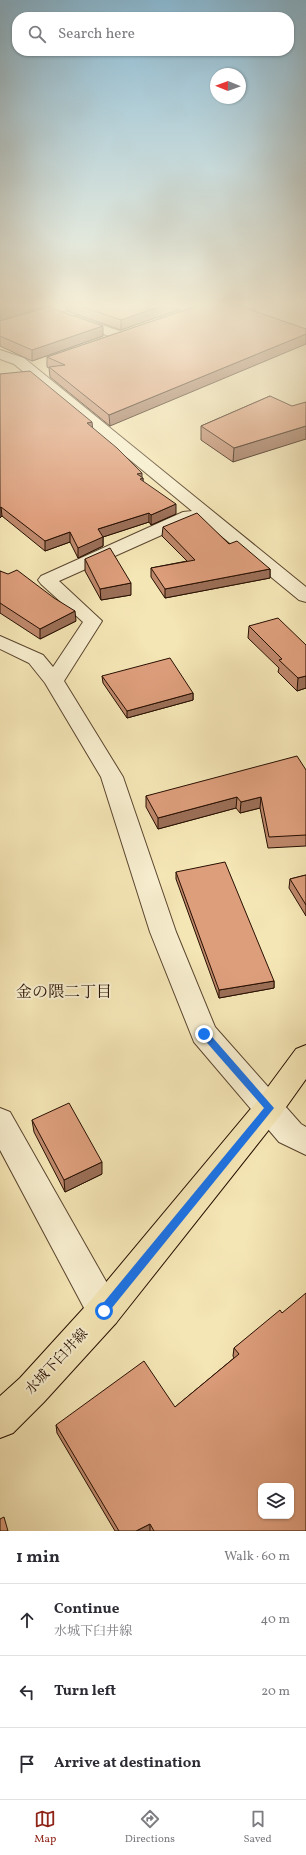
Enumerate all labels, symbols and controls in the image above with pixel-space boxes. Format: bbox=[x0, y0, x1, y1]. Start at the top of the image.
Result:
search box bbox=[12, 12, 294, 56]
icon: search bbox=[26, 23, 48, 45]
text: Search here bbox=[58, 24, 135, 45]
north arrow bbox=[210, 68, 246, 104]
district label: 金の隈二丁目 bbox=[16, 982, 112, 1004]
route end bbox=[195, 1025, 213, 1043]
route start bbox=[95, 1302, 113, 1320]
street label: 水城下臼井線 bbox=[21, 1325, 93, 1399]
map controls bbox=[258, 1483, 294, 1519]
button: layers bbox=[258, 1483, 294, 1519]
text: 1 min bbox=[16, 1546, 60, 1569]
text: Walk · 60 m bbox=[224, 1548, 290, 1566]
text: Continue bbox=[54, 1599, 119, 1620]
icon: ahead bbox=[16, 1609, 38, 1631]
text: 40 m bbox=[261, 1611, 290, 1629]
text: 水城下臼井線 bbox=[54, 1623, 132, 1641]
icon: left bbox=[16, 1681, 38, 1703]
text: Turn left bbox=[54, 1681, 116, 1702]
text: 20 m bbox=[261, 1683, 290, 1701]
icon: arrive bbox=[16, 1753, 38, 1775]
text: Arrive at destination bbox=[54, 1753, 201, 1774]
tab: Map bbox=[34, 1808, 56, 1847]
tab: Directions bbox=[125, 1808, 175, 1847]
tab: Saved bbox=[243, 1808, 272, 1847]

